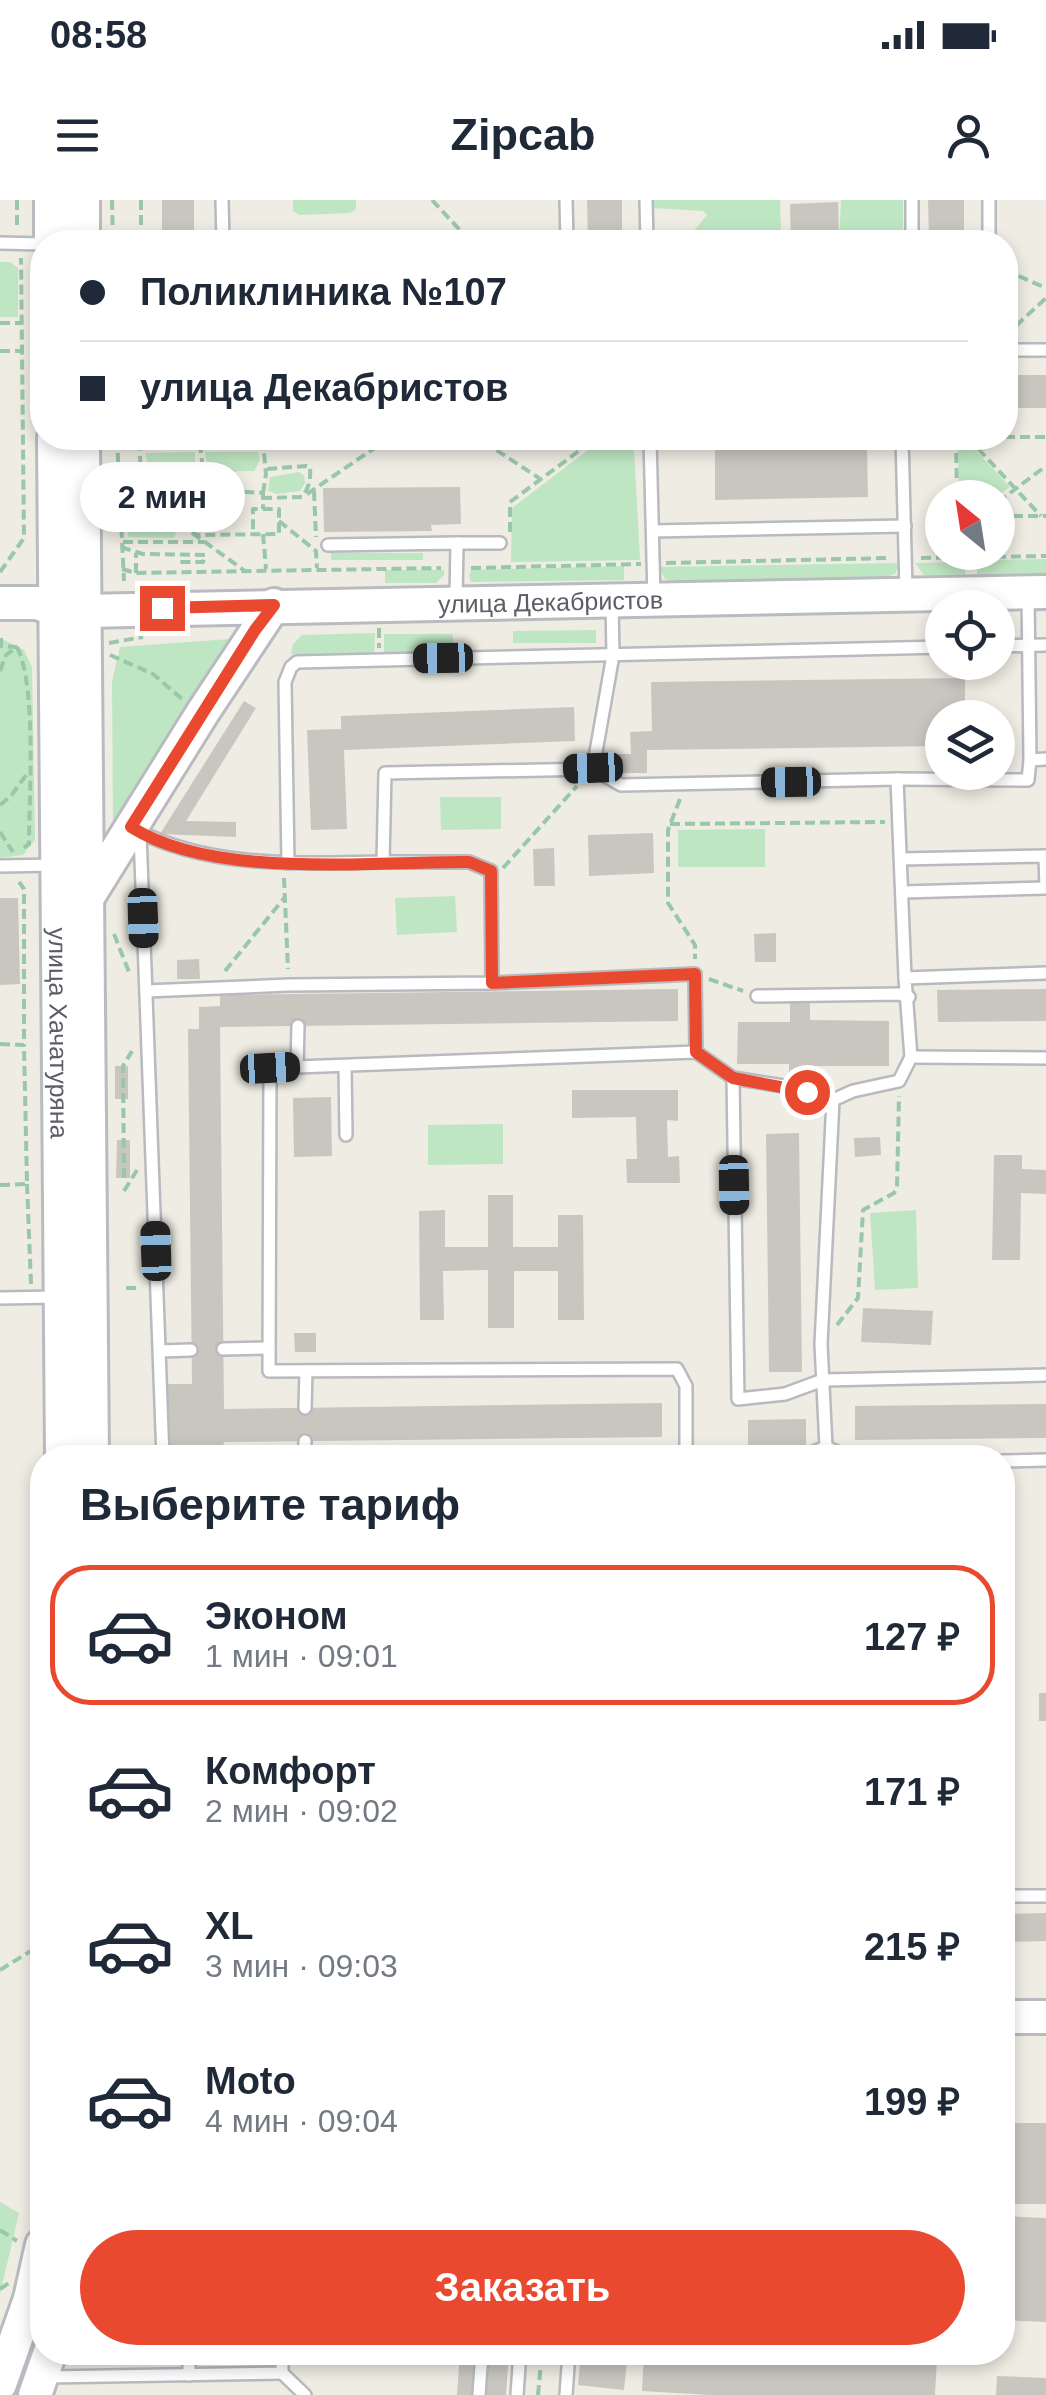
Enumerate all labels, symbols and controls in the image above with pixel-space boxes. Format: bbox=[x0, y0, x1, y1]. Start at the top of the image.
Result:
text: 08:58 bbox=[50, 14, 147, 56]
icon: menu bbox=[50, 108, 105, 163]
icon: person bbox=[941, 108, 996, 163]
text: Zipcab bbox=[450, 109, 596, 160]
text: Поликлиника №107 bbox=[140, 271, 507, 313]
text: улица Декабристов bbox=[140, 367, 508, 409]
callout: 2 мин bbox=[80, 463, 244, 533]
text: 2 мин bbox=[118, 479, 207, 515]
north arrow bbox=[925, 480, 1015, 570]
map controls bbox=[925, 480, 1015, 790]
route end bbox=[140, 586, 185, 631]
street label: улица Декабристов bbox=[438, 586, 663, 618]
button: locate bbox=[925, 590, 1015, 680]
car bbox=[413, 642, 473, 674]
button: layers bbox=[925, 700, 1015, 790]
car bbox=[562, 752, 624, 784]
car bbox=[761, 766, 821, 798]
car bbox=[127, 887, 159, 949]
street label: улица Хачатуряна bbox=[44, 927, 73, 1139]
car bbox=[239, 1051, 301, 1085]
route start bbox=[785, 1070, 830, 1115]
car bbox=[718, 1155, 750, 1215]
car bbox=[140, 1220, 172, 1282]
text: Выберите тариф bbox=[80, 1479, 460, 1530]
icon: car bbox=[85, 1590, 175, 1680]
text: Эконом bbox=[205, 1595, 348, 1637]
text: 127 ₽ bbox=[864, 1616, 960, 1658]
text: 1 мин · 09:01 bbox=[205, 1638, 398, 1674]
icon: car bbox=[85, 1745, 175, 1835]
text: Комфорт bbox=[205, 1750, 376, 1792]
text: 171 ₽ bbox=[864, 1771, 960, 1813]
text: 2 мин · 09:02 bbox=[205, 1793, 398, 1829]
icon: car bbox=[85, 1900, 175, 1990]
text: XL bbox=[205, 1905, 254, 1947]
text: 215 ₽ bbox=[864, 1926, 960, 1968]
text: 3 мин · 09:03 bbox=[205, 1948, 398, 1984]
icon: car bbox=[85, 2055, 175, 2145]
text: Moto bbox=[205, 2060, 296, 2102]
text: 199 ₽ bbox=[864, 2081, 960, 2123]
text: 4 мин · 09:04 bbox=[205, 2103, 398, 2139]
button: Заказать bbox=[80, 2230, 965, 2345]

